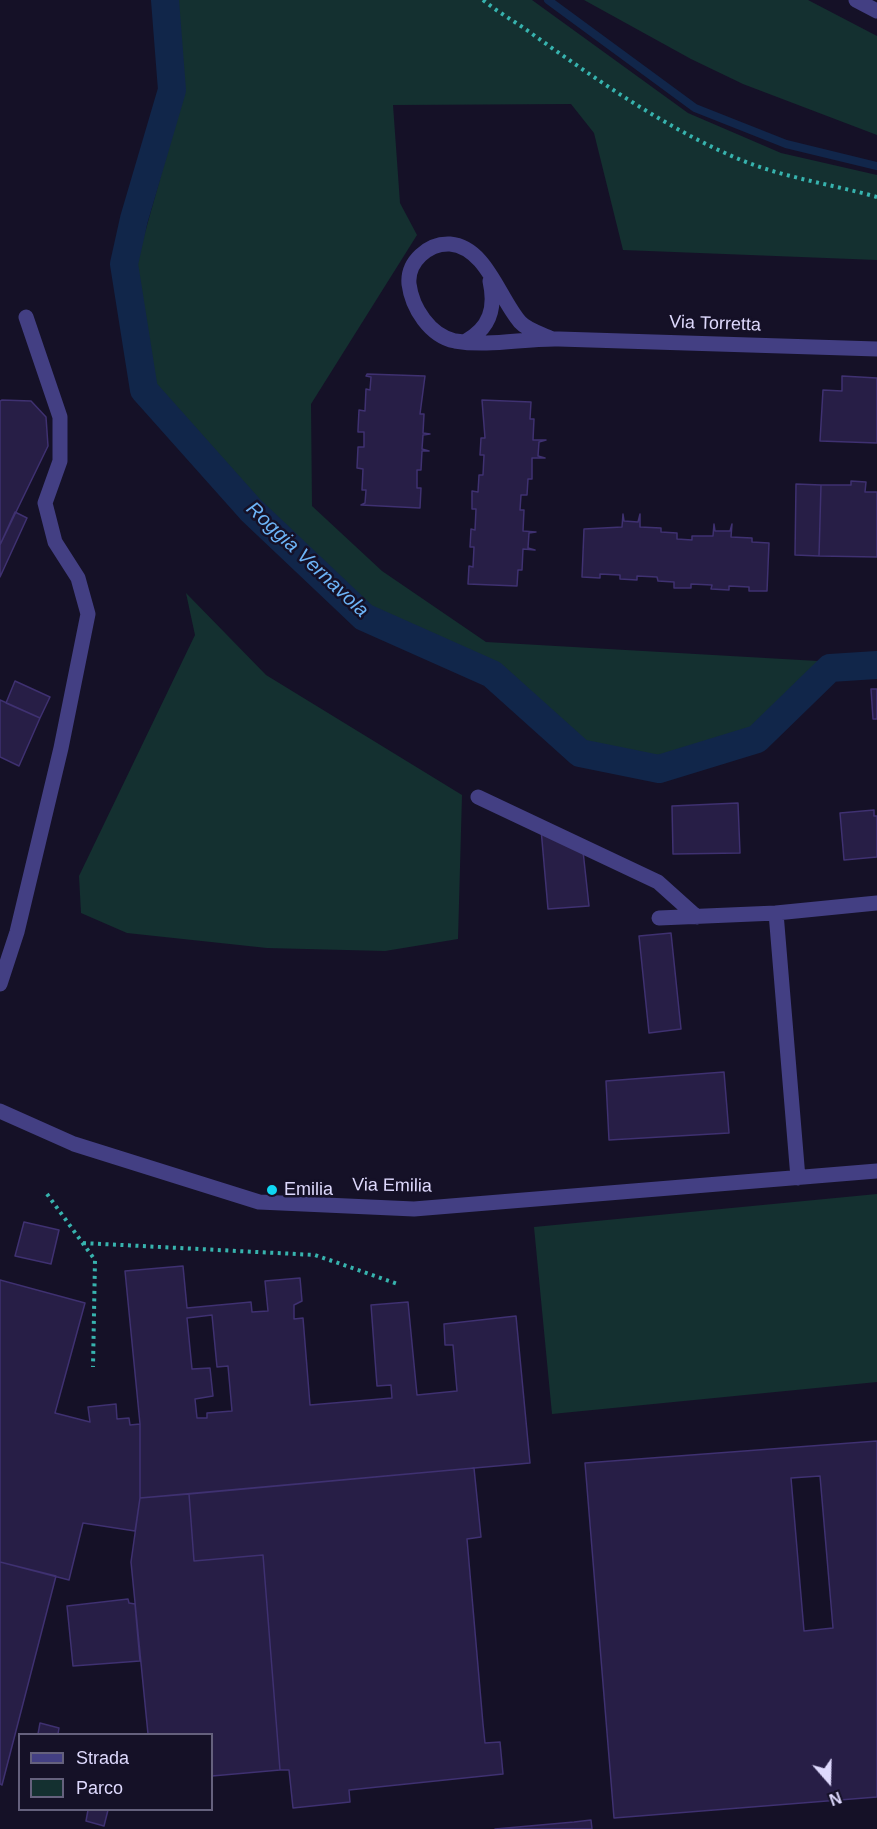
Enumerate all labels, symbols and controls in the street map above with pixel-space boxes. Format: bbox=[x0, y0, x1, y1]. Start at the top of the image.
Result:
street label: Via Torretta bbox=[669, 312, 761, 336]
water label: Roggia Vernavola bbox=[241, 497, 373, 623]
street label: Via Emilia bbox=[352, 1175, 432, 1197]
place label: Emilia bbox=[284, 1179, 333, 1201]
marker: Emilia bbox=[265, 1183, 279, 1197]
legend bbox=[18, 1733, 213, 1811]
text: Strada bbox=[76, 1748, 129, 1768]
north arrow bbox=[799, 1751, 859, 1811]
text: Parco bbox=[76, 1778, 123, 1798]
text: N bbox=[827, 1788, 844, 1808]

